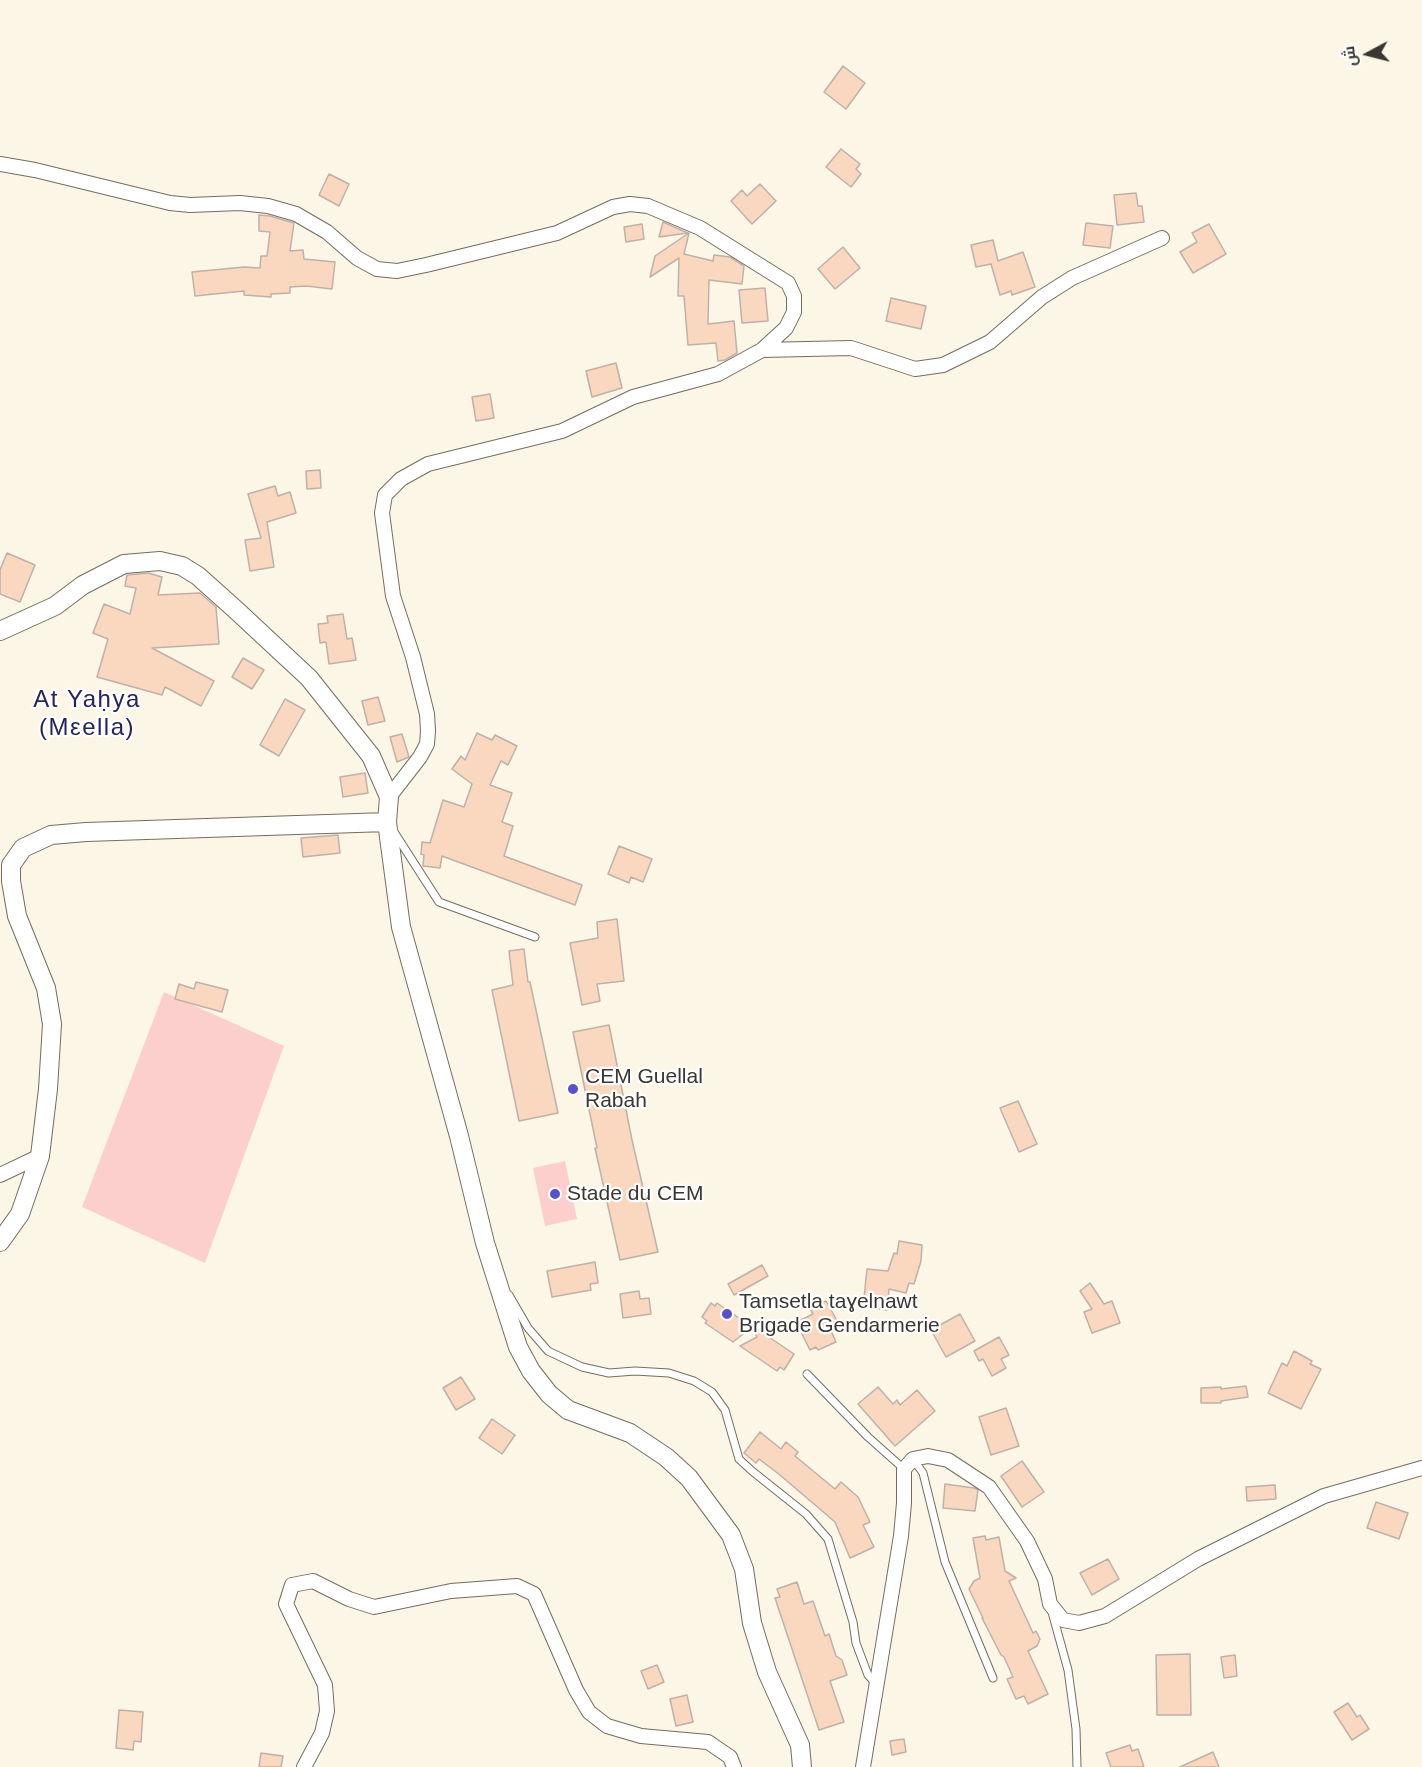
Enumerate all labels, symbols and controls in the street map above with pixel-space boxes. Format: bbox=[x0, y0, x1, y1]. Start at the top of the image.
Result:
north arrow bbox=[1338, 24, 1398, 84]
text: ش bbox=[1340, 45, 1359, 67]
district label: At Yaḥya (Mεella) bbox=[33, 686, 141, 742]
place label: CEM Guellal Rabah bbox=[585, 1064, 703, 1114]
marker: CEM Guellal Rabah bbox=[566, 1082, 580, 1096]
place label: Stade du CEM bbox=[567, 1181, 704, 1207]
marker: Stade du CEM bbox=[548, 1187, 562, 1201]
place label: Tamsetla taɣelnawt Brigade Gendarmerie bbox=[739, 1289, 940, 1339]
marker: Tamsetla taɣelnawt Brigade Gendarmerie bbox=[720, 1307, 734, 1321]

